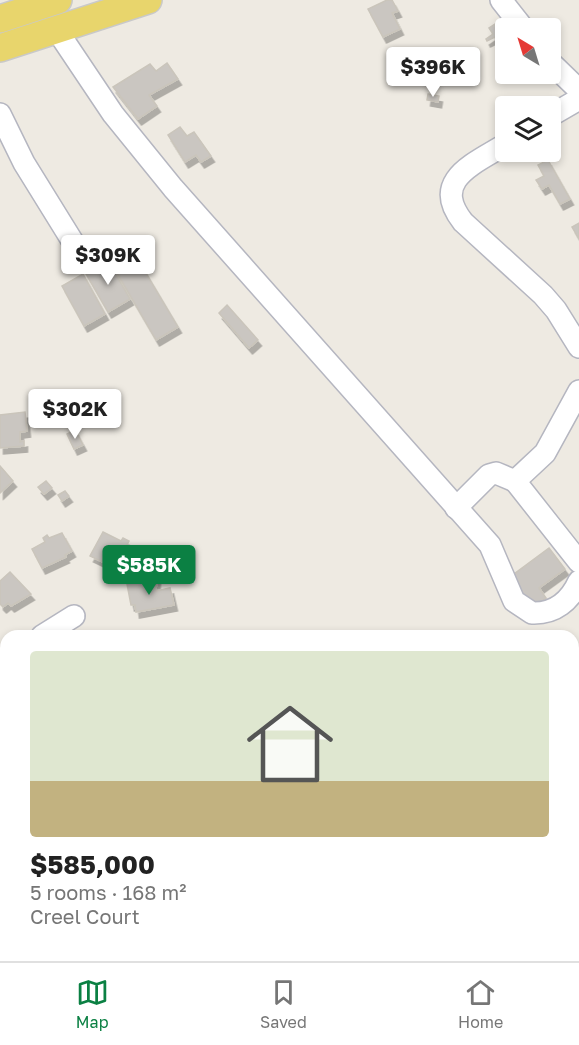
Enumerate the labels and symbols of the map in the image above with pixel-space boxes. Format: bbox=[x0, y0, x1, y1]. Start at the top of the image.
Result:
north arrow bbox=[495, 18, 561, 84]
pin: $396K bbox=[391, 47, 475, 98]
pin: $309K bbox=[66, 235, 150, 286]
pin: $302K bbox=[33, 389, 117, 440]
pin: $585K bbox=[107, 545, 191, 596]

